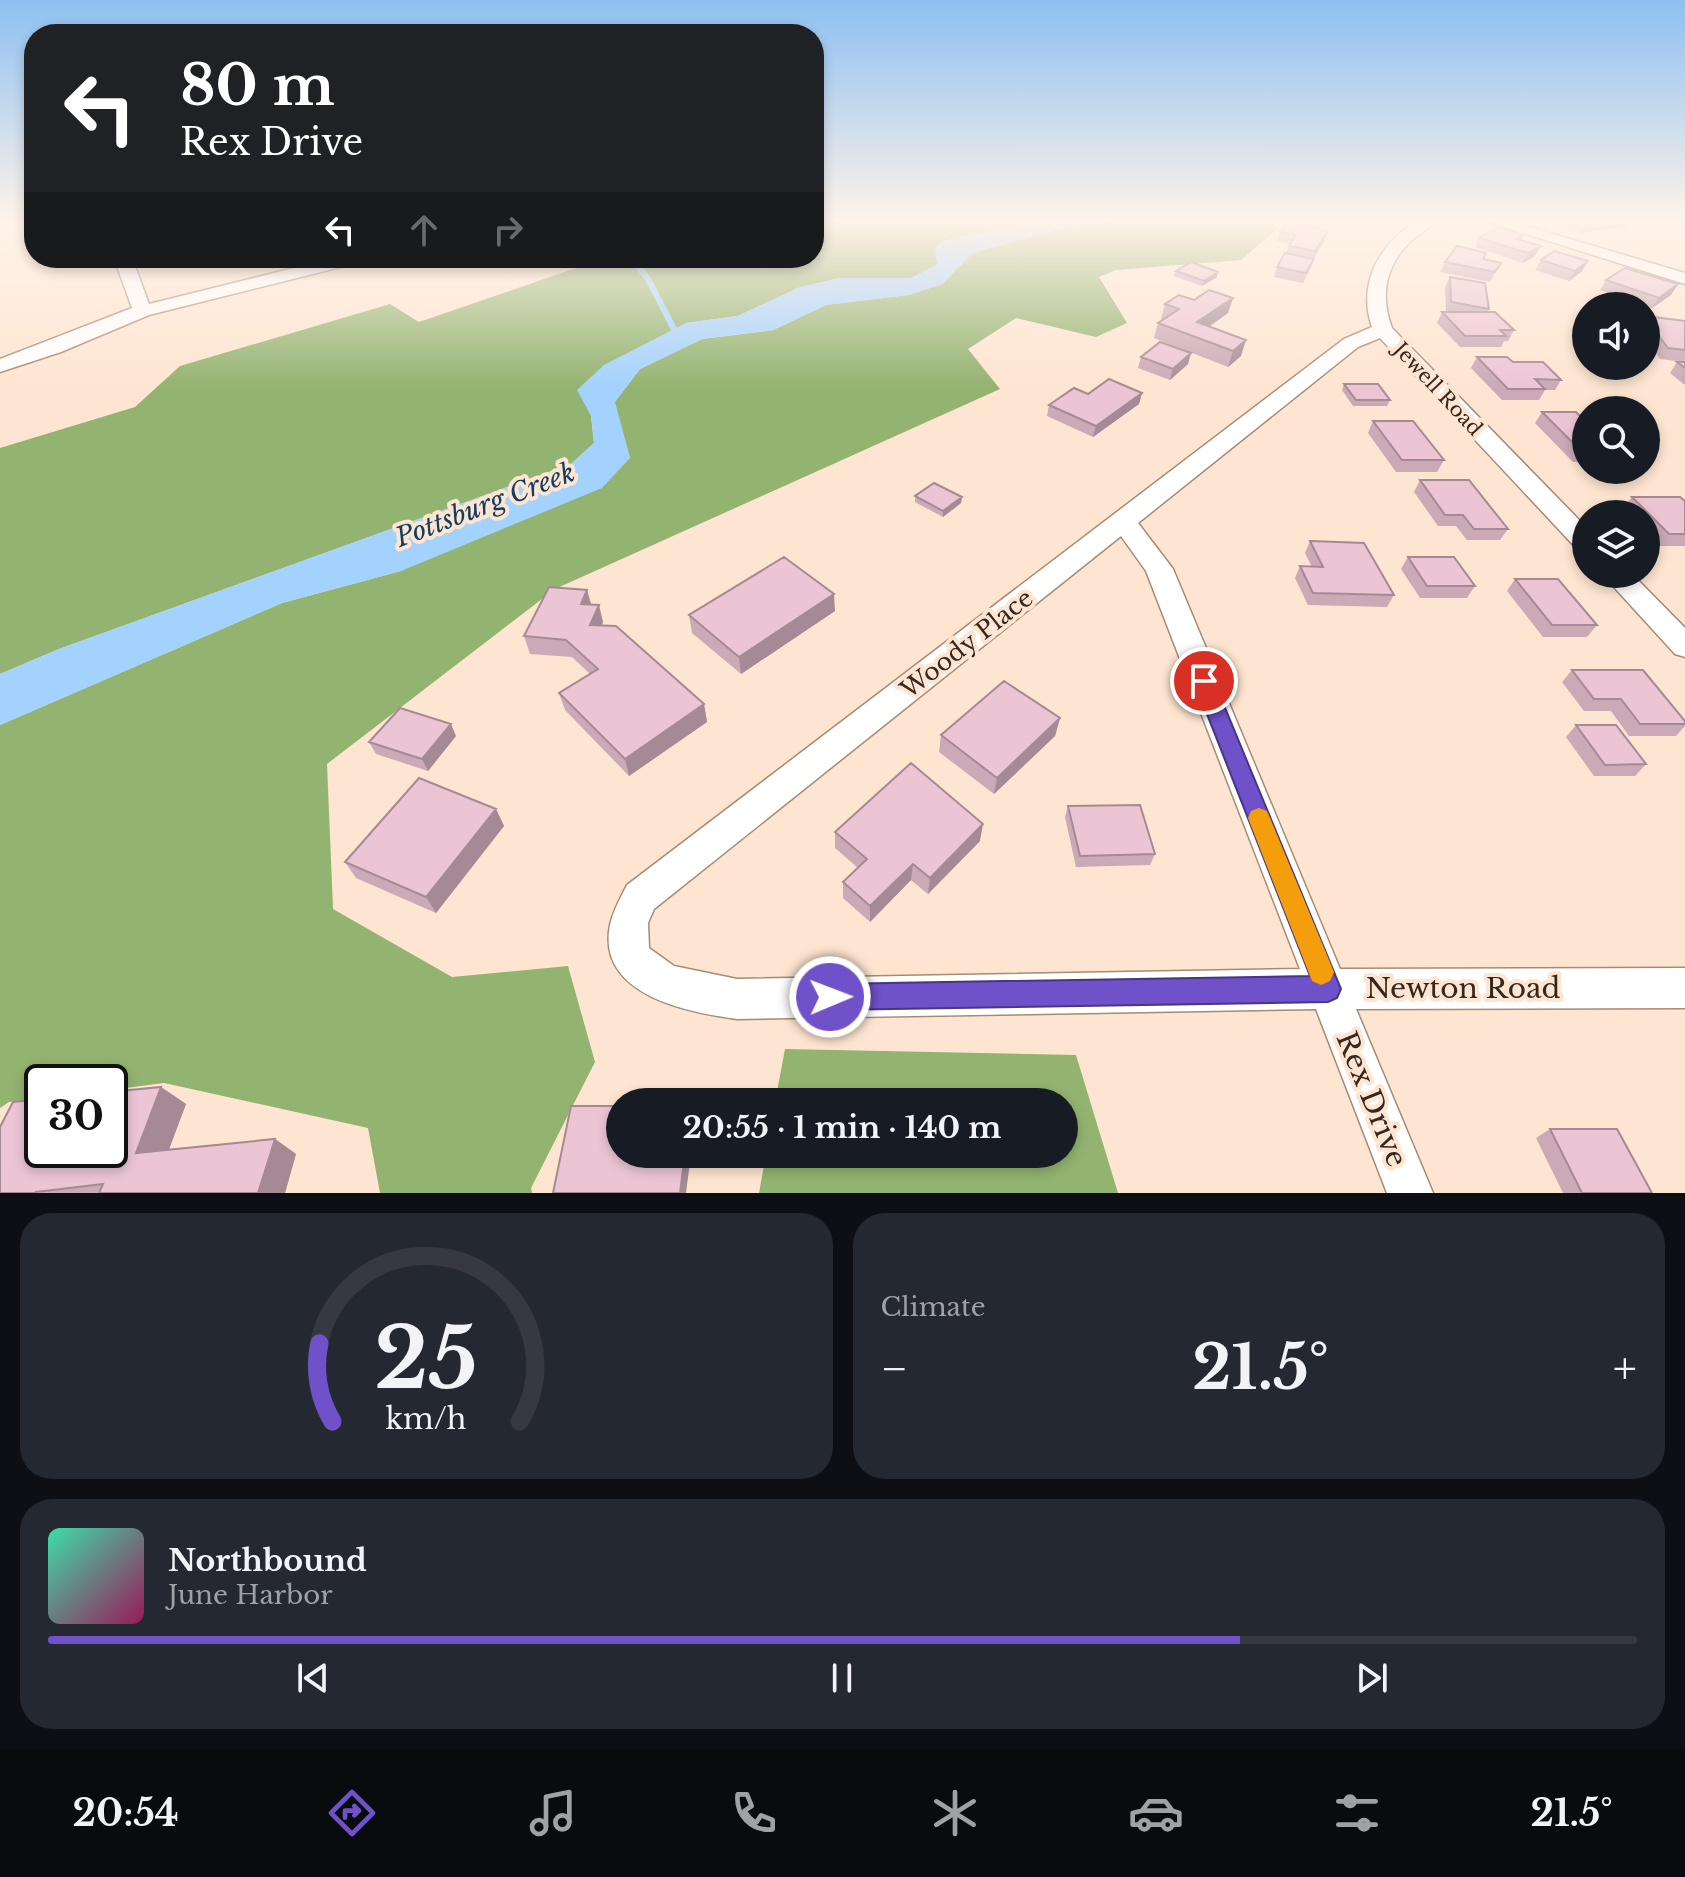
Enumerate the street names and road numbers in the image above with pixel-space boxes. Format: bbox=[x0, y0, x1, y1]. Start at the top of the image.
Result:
street label: Jewell Road bbox=[1387, 335, 1487, 441]
street label: Woody Place bbox=[894, 583, 1038, 705]
street label: Newton Road bbox=[1366, 971, 1560, 1006]
street label: Rex Drive bbox=[1329, 1027, 1414, 1172]

